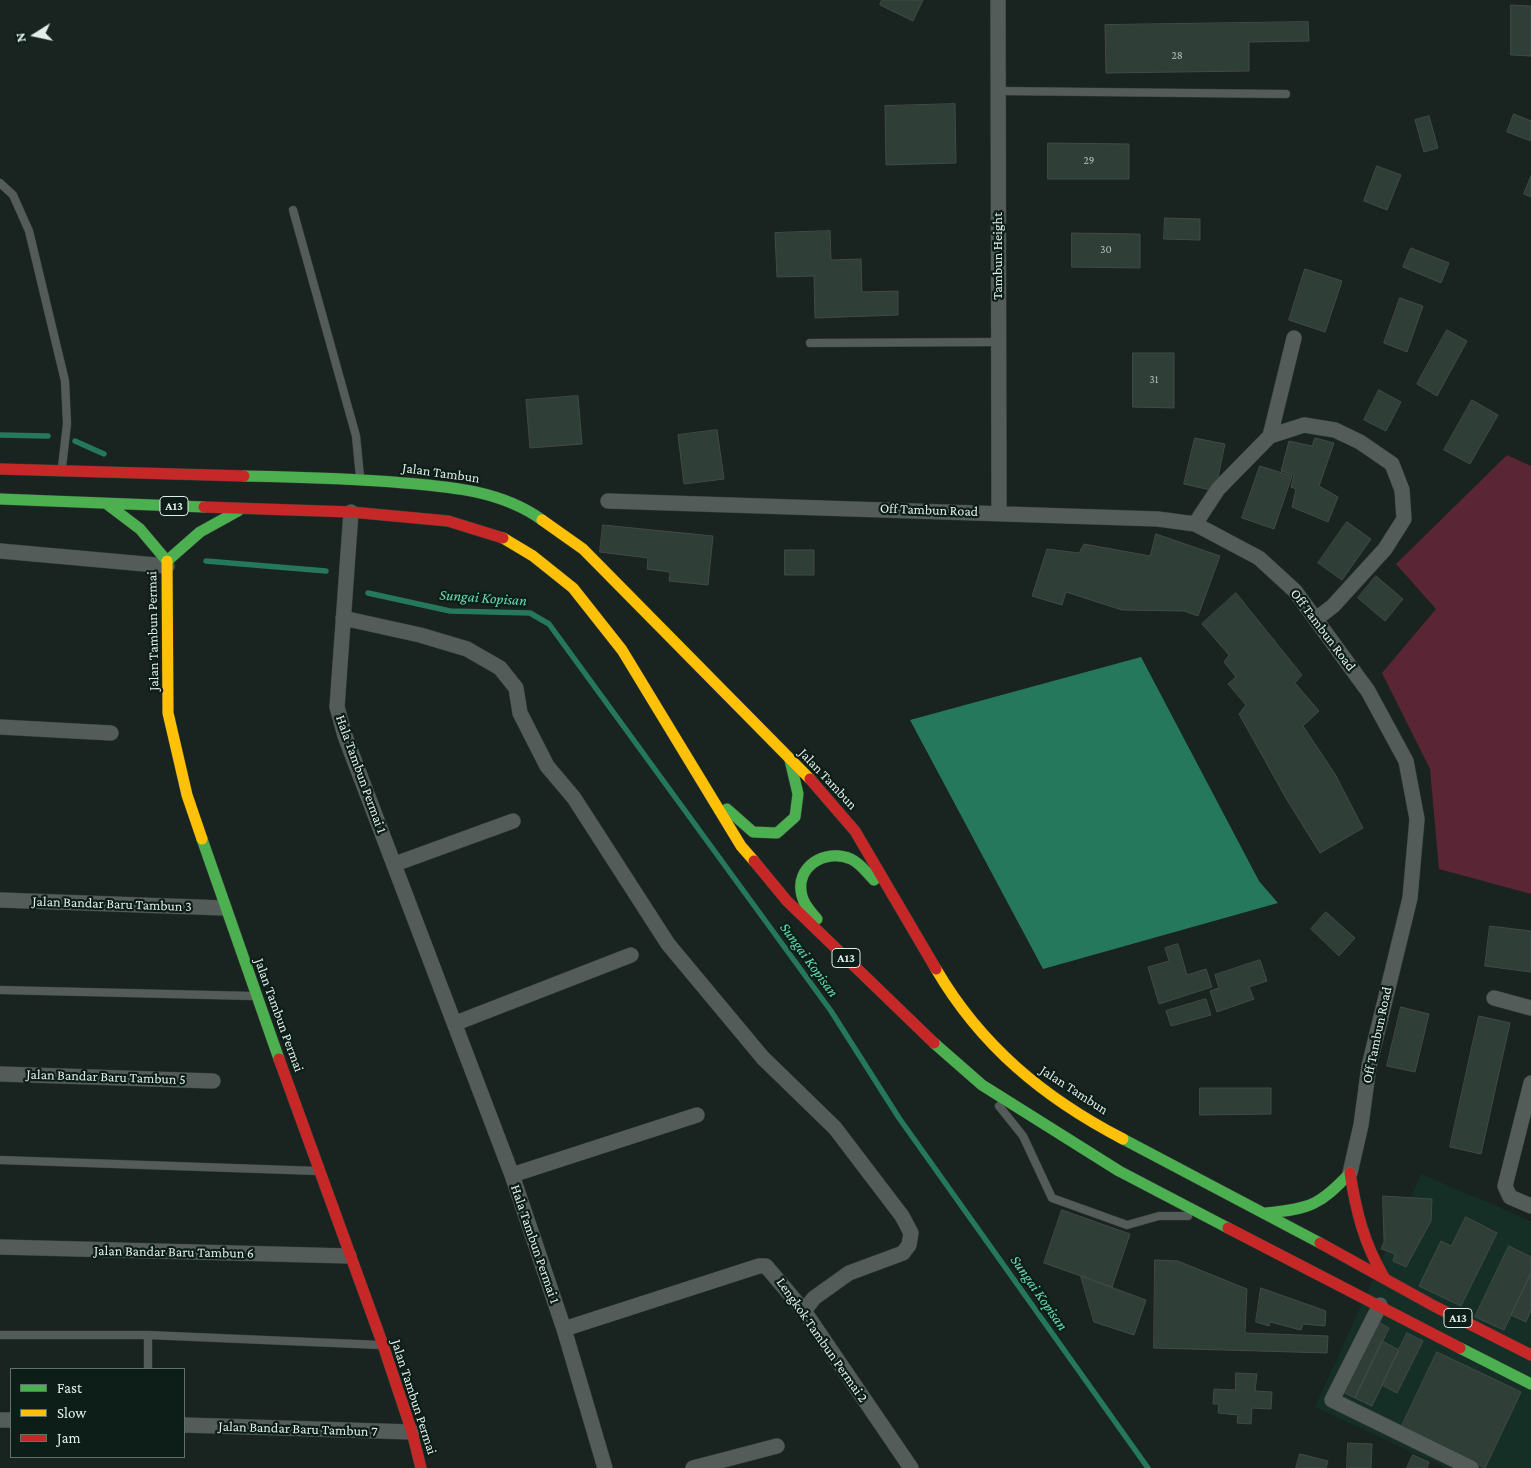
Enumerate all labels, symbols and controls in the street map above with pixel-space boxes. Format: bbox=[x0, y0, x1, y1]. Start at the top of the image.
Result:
north arrow bbox=[10, 10, 60, 60]
text: N bbox=[12, 32, 29, 44]
house number: 28 bbox=[1171, 49, 1183, 63]
house number: 29 bbox=[1084, 154, 1094, 168]
street label: Tambun Height bbox=[990, 212, 1006, 300]
house number: 30 bbox=[1100, 243, 1112, 257]
house number: 31 bbox=[1150, 373, 1158, 387]
street label: Jalan Tambun bbox=[401, 459, 481, 487]
road number: A13 bbox=[160, 496, 188, 516]
street label: Off Tambun Road bbox=[880, 500, 978, 520]
street label: Jalan Tambun Permai bbox=[144, 571, 162, 691]
water label: Sungai Kopisan bbox=[439, 586, 527, 610]
street label: Off Tambun Road bbox=[1287, 586, 1359, 674]
street label: Hala Tambun Permai 1 bbox=[332, 713, 390, 835]
street label: Jalan Tambun bbox=[795, 745, 861, 813]
street label: Jalan Bandar Baru Tambun 3 bbox=[32, 893, 192, 915]
water label: Sungai Kopisan bbox=[776, 919, 842, 1001]
road number: A13 bbox=[832, 948, 860, 968]
street label: Jalan Tambun Permai bbox=[251, 956, 307, 1074]
street label: Off Tambun Road bbox=[1359, 985, 1395, 1085]
street label: Jalan Tambun bbox=[1037, 1062, 1111, 1118]
street label: Jalan Bandar Baru Tambun 5 bbox=[26, 1066, 186, 1088]
street label: Hala Tambun Permai 1 bbox=[507, 1182, 563, 1306]
street label: Jalan Bandar Baru Tambun 6 bbox=[94, 1242, 254, 1262]
water label: Sungai Kopisan bbox=[1006, 1252, 1072, 1334]
street label: Lengkok Tambun Permai 2 bbox=[773, 1274, 871, 1406]
road number: A13 bbox=[1444, 1309, 1472, 1328]
street label: Jalan Tambun Permai bbox=[387, 1337, 441, 1457]
legend bbox=[10, 1368, 185, 1458]
text: Fast bbox=[57, 1380, 82, 1396]
text: Slow bbox=[57, 1405, 86, 1421]
street label: Jalan Bandar Baru Tambun 7 bbox=[218, 1418, 378, 1440]
text: Jam bbox=[57, 1430, 80, 1446]

